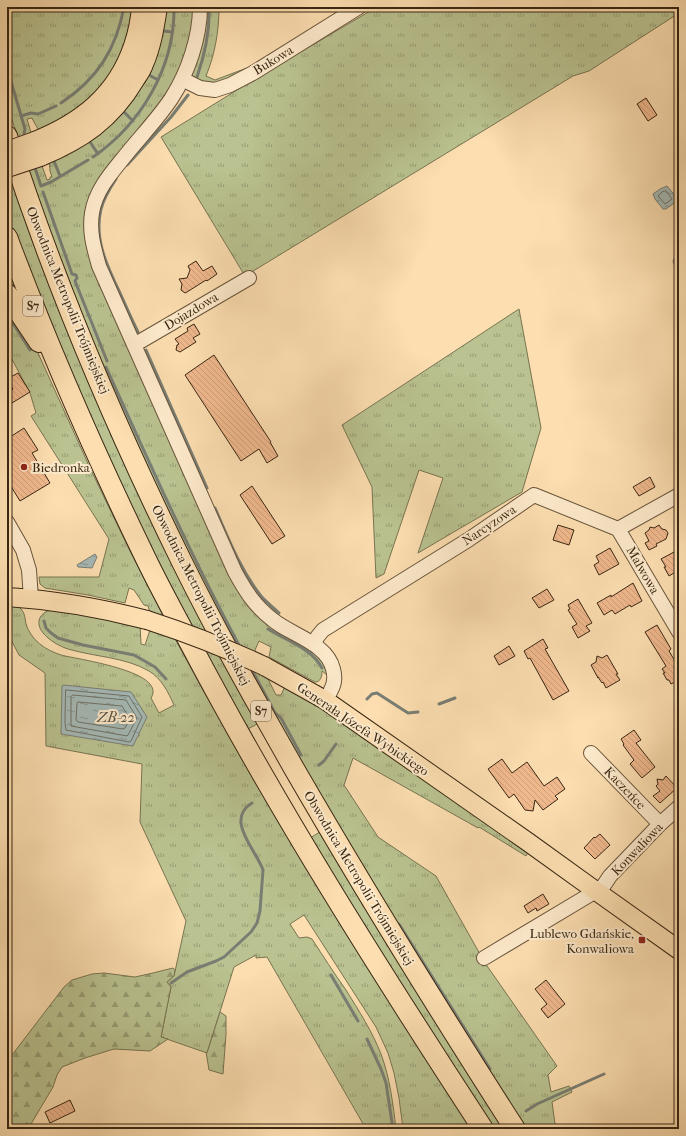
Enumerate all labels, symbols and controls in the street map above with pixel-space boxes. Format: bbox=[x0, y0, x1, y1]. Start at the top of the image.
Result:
street label: Bukowa bbox=[250, 42, 297, 78]
street label: Obwodnica Metropolii Trójmiejskiej bbox=[23, 204, 113, 396]
street label: Dojazdowa bbox=[161, 288, 222, 333]
road number: S7 bbox=[23, 296, 43, 316]
place label: Biedronka bbox=[32, 460, 91, 475]
marker: Biedronka bbox=[19, 462, 29, 472]
street label: Narcyzowa bbox=[459, 501, 519, 548]
street label: Obwodnica Metropolii Trójmiejskiej bbox=[149, 502, 253, 688]
street label: Malwowa bbox=[623, 543, 663, 597]
street label: Generała Józefa Wybickiego bbox=[294, 679, 432, 779]
road number: S7 bbox=[251, 701, 271, 721]
water label: ZB-22 bbox=[96, 709, 135, 726]
street label: Kaczeńce bbox=[601, 764, 649, 813]
street label: Obwodnica Metropolii Trójmiejskiej bbox=[301, 788, 417, 968]
street label: Konwaliowa bbox=[608, 819, 667, 879]
place label: Lublewo Gdańskie, Konwaliowa bbox=[529, 926, 635, 956]
marker: Lublewo Gdańskie, Konwaliowa bbox=[637, 935, 647, 945]

